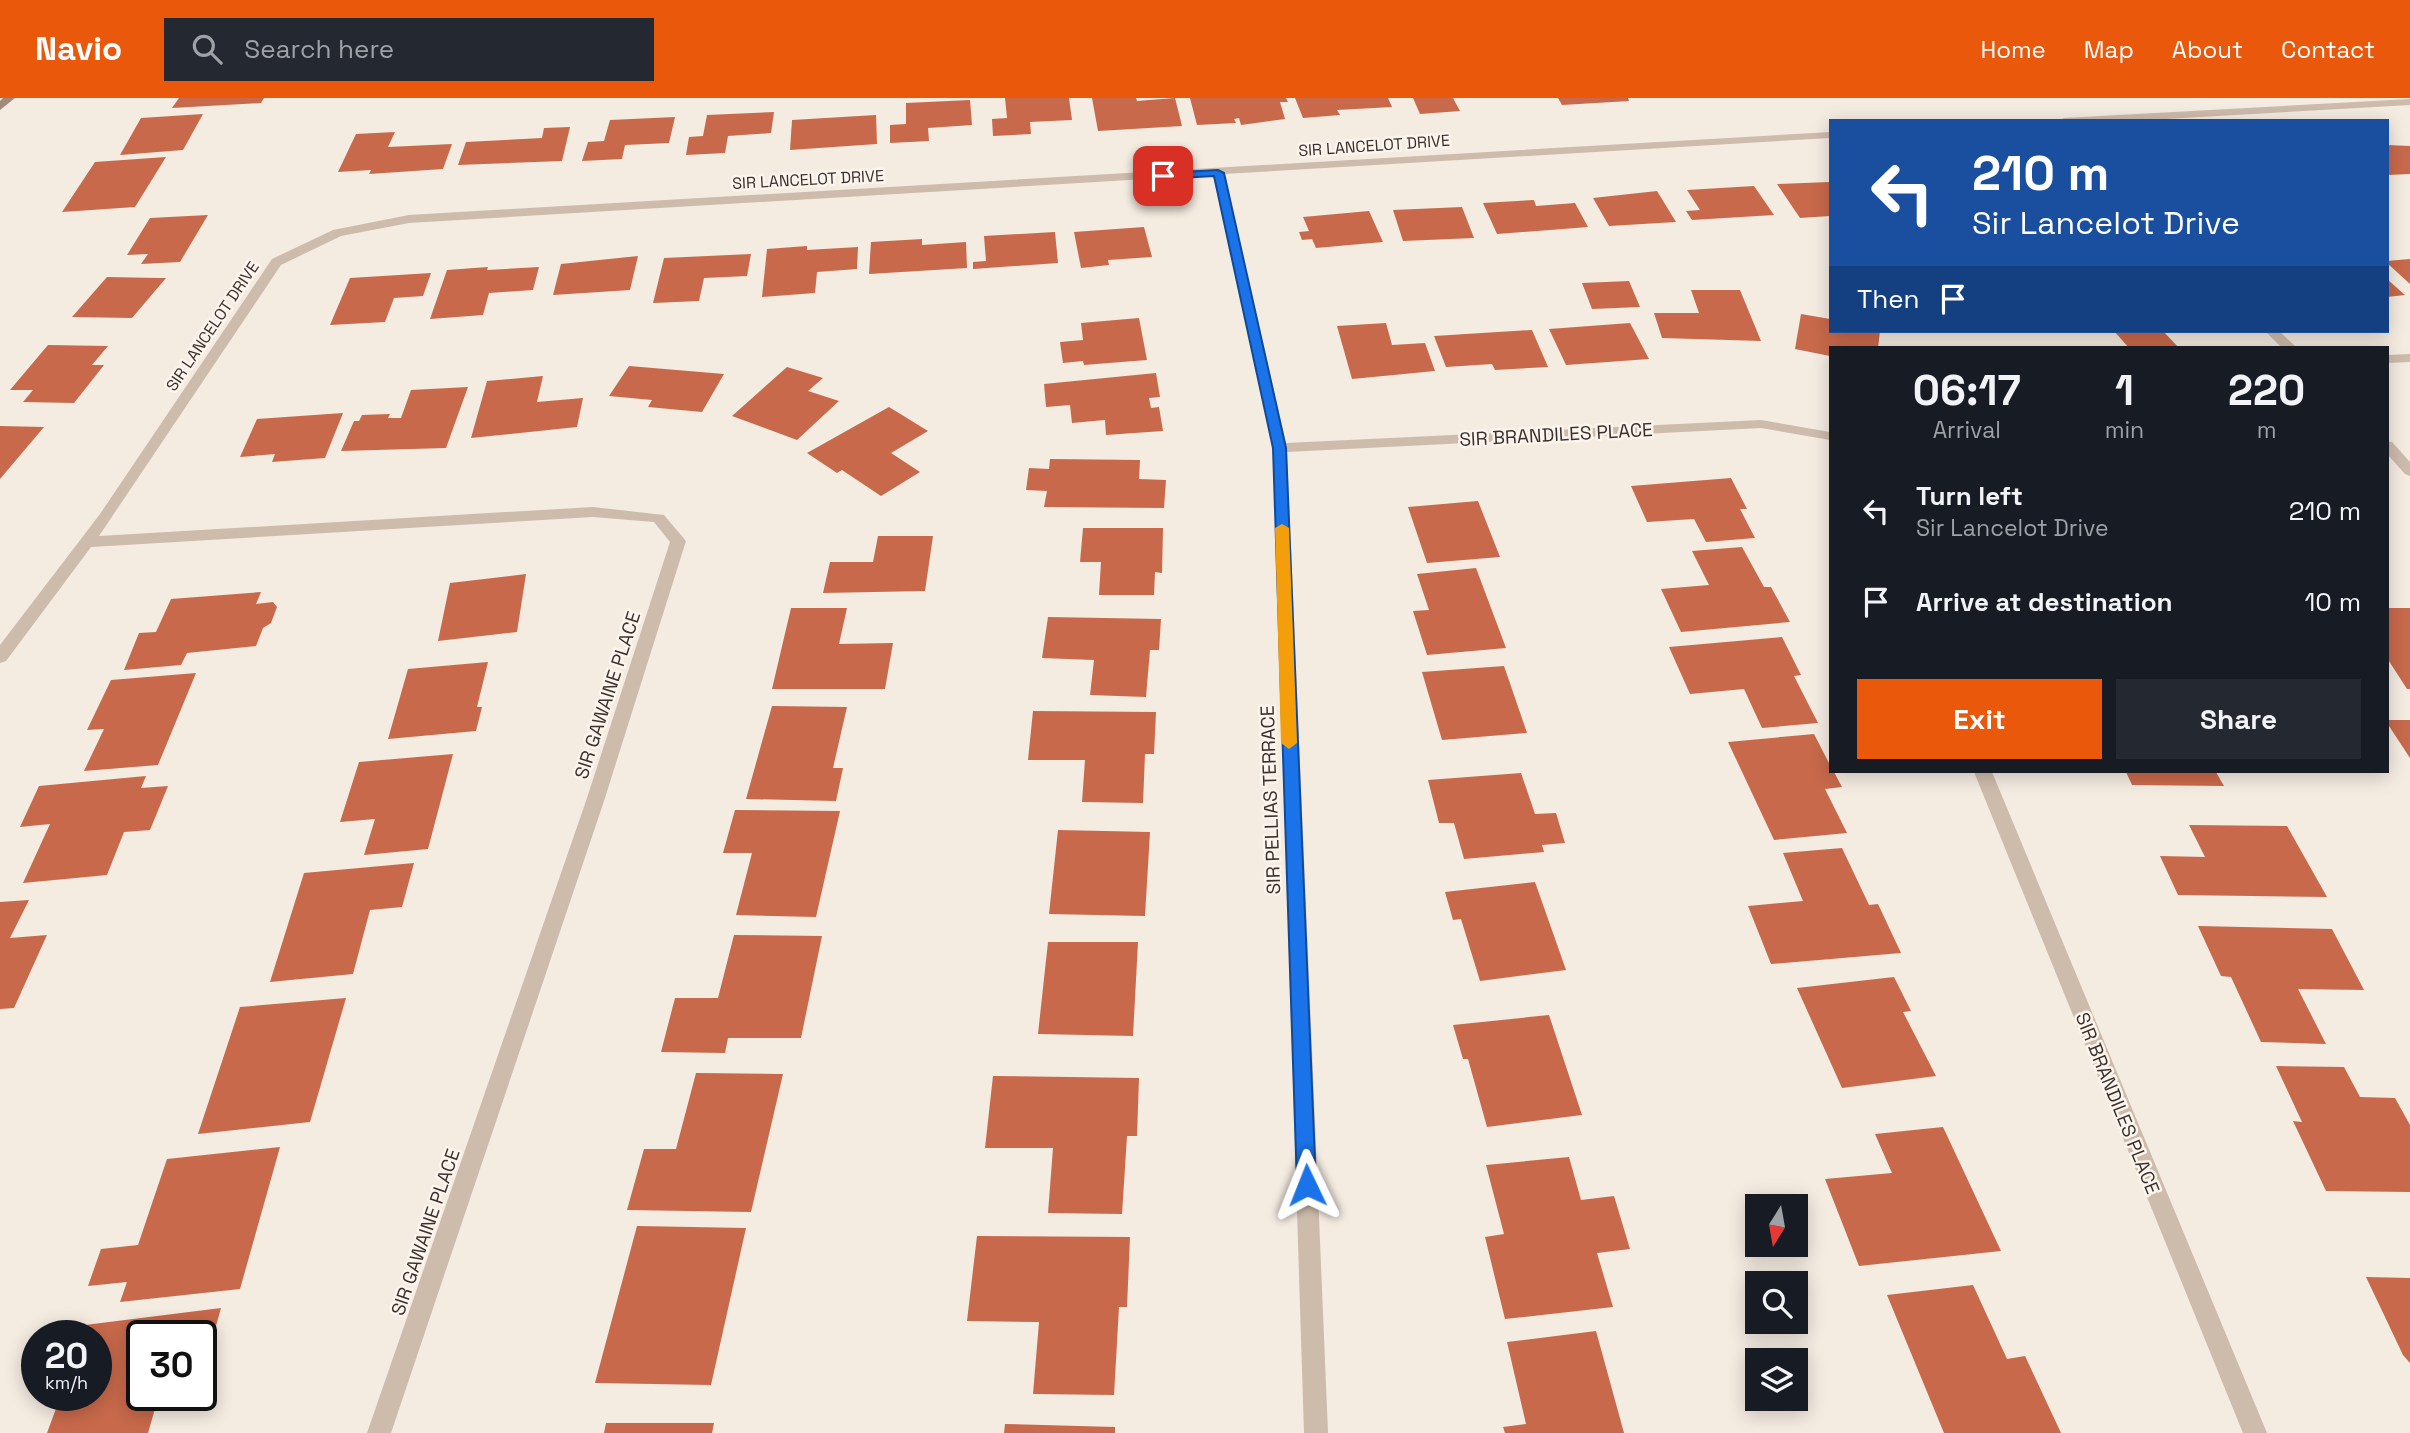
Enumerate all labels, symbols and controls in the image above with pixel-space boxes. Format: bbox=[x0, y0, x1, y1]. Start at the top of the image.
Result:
search box bbox=[164, 18, 654, 81]
text: Navio bbox=[35, 28, 122, 70]
icon: search bbox=[188, 30, 226, 68]
text: Search here bbox=[244, 32, 394, 66]
text: Home bbox=[1980, 34, 2046, 65]
text: Map bbox=[2084, 34, 2134, 65]
text: About bbox=[2172, 34, 2243, 65]
text: Contact bbox=[2281, 34, 2375, 65]
street label: SIR LANCELOT DRIVE bbox=[1298, 130, 1451, 161]
text: 210 m bbox=[1972, 142, 2109, 204]
pin bbox=[1133, 146, 1193, 206]
icon: left bbox=[1857, 147, 1948, 238]
icon: arrive bbox=[1144, 157, 1182, 195]
street label: SIR LANCELOT DRIVE bbox=[732, 165, 884, 194]
text: Sir Lancelot Drive bbox=[1972, 203, 2240, 243]
street label: SIR LANCELOT DRIVE bbox=[161, 257, 264, 395]
icon: arrive bbox=[1934, 280, 1972, 318]
text: Then bbox=[1857, 282, 1920, 316]
text: 06:17 bbox=[1913, 364, 2021, 417]
text: 1 bbox=[2115, 364, 2134, 417]
text: 220 bbox=[2228, 364, 2305, 417]
text: Arrival bbox=[1933, 415, 2001, 445]
text: min bbox=[2105, 415, 2144, 445]
text: m bbox=[2257, 415, 2276, 445]
street label: SIR BRANDILES PLACE bbox=[1459, 417, 1653, 452]
text: Turn left bbox=[1916, 479, 2023, 513]
icon: left bbox=[1857, 492, 1895, 530]
text: 210 m bbox=[2289, 494, 2361, 528]
text: Sir Lancelot Drive bbox=[1916, 513, 2109, 543]
icon: arrive bbox=[1857, 583, 1895, 621]
text: Arrive at destination bbox=[1916, 585, 2173, 619]
text: 10 m bbox=[2304, 585, 2361, 619]
street label: SIR GAWAINE PLACE bbox=[569, 608, 646, 782]
button: Exit bbox=[1857, 679, 2102, 759]
button: Share bbox=[2116, 679, 2361, 759]
street label: SIR PELLIAS TERRACE bbox=[1255, 705, 1286, 895]
street label: SIR BRANDILES PLACE bbox=[2070, 1009, 2165, 1198]
street label: SIR GAWAINE PLACE bbox=[385, 1146, 466, 1319]
position arrow bbox=[1270, 1148, 1344, 1222]
north arrow bbox=[1745, 1194, 1808, 1256]
map controls bbox=[1745, 1194, 1808, 1411]
button: search bbox=[1745, 1271, 1808, 1334]
speed limit sign: 30 bbox=[126, 1320, 217, 1411]
text: 20 bbox=[45, 1334, 88, 1378]
button: layers bbox=[1745, 1348, 1808, 1411]
text: km/h bbox=[45, 1371, 88, 1394]

